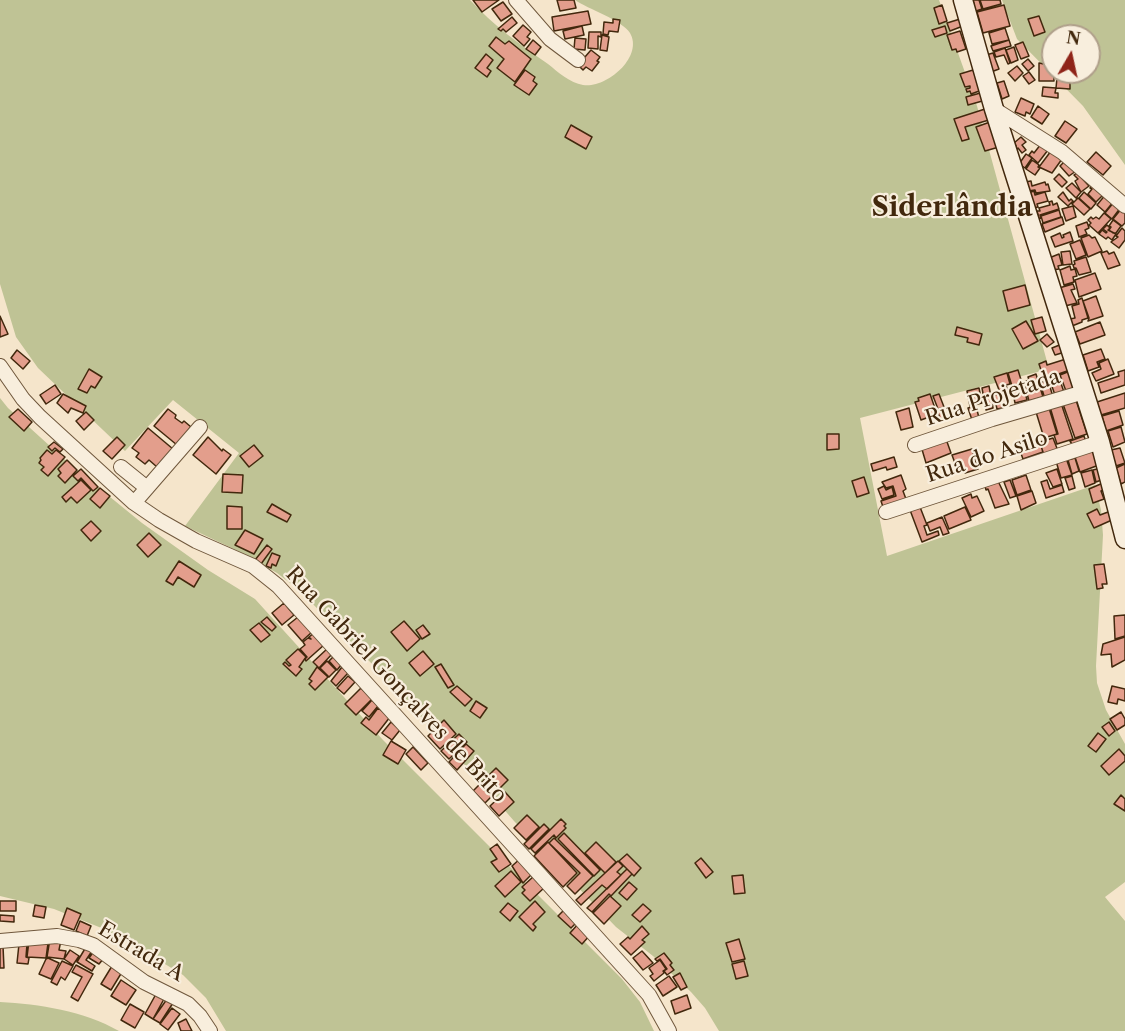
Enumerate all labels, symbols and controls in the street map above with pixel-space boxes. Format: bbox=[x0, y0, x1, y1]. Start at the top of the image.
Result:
north arrow bbox=[1041, 24, 1101, 84]
text: N bbox=[1065, 27, 1082, 49]
district label: Siderlândia bbox=[871, 192, 1033, 224]
street label: Rua Projetada bbox=[922, 364, 1064, 432]
street label: Rua do Asilo bbox=[923, 425, 1051, 489]
street label: Rua Gabriel Gonçalves de Brito bbox=[280, 562, 512, 808]
street label: Estrada A bbox=[93, 917, 189, 987]

